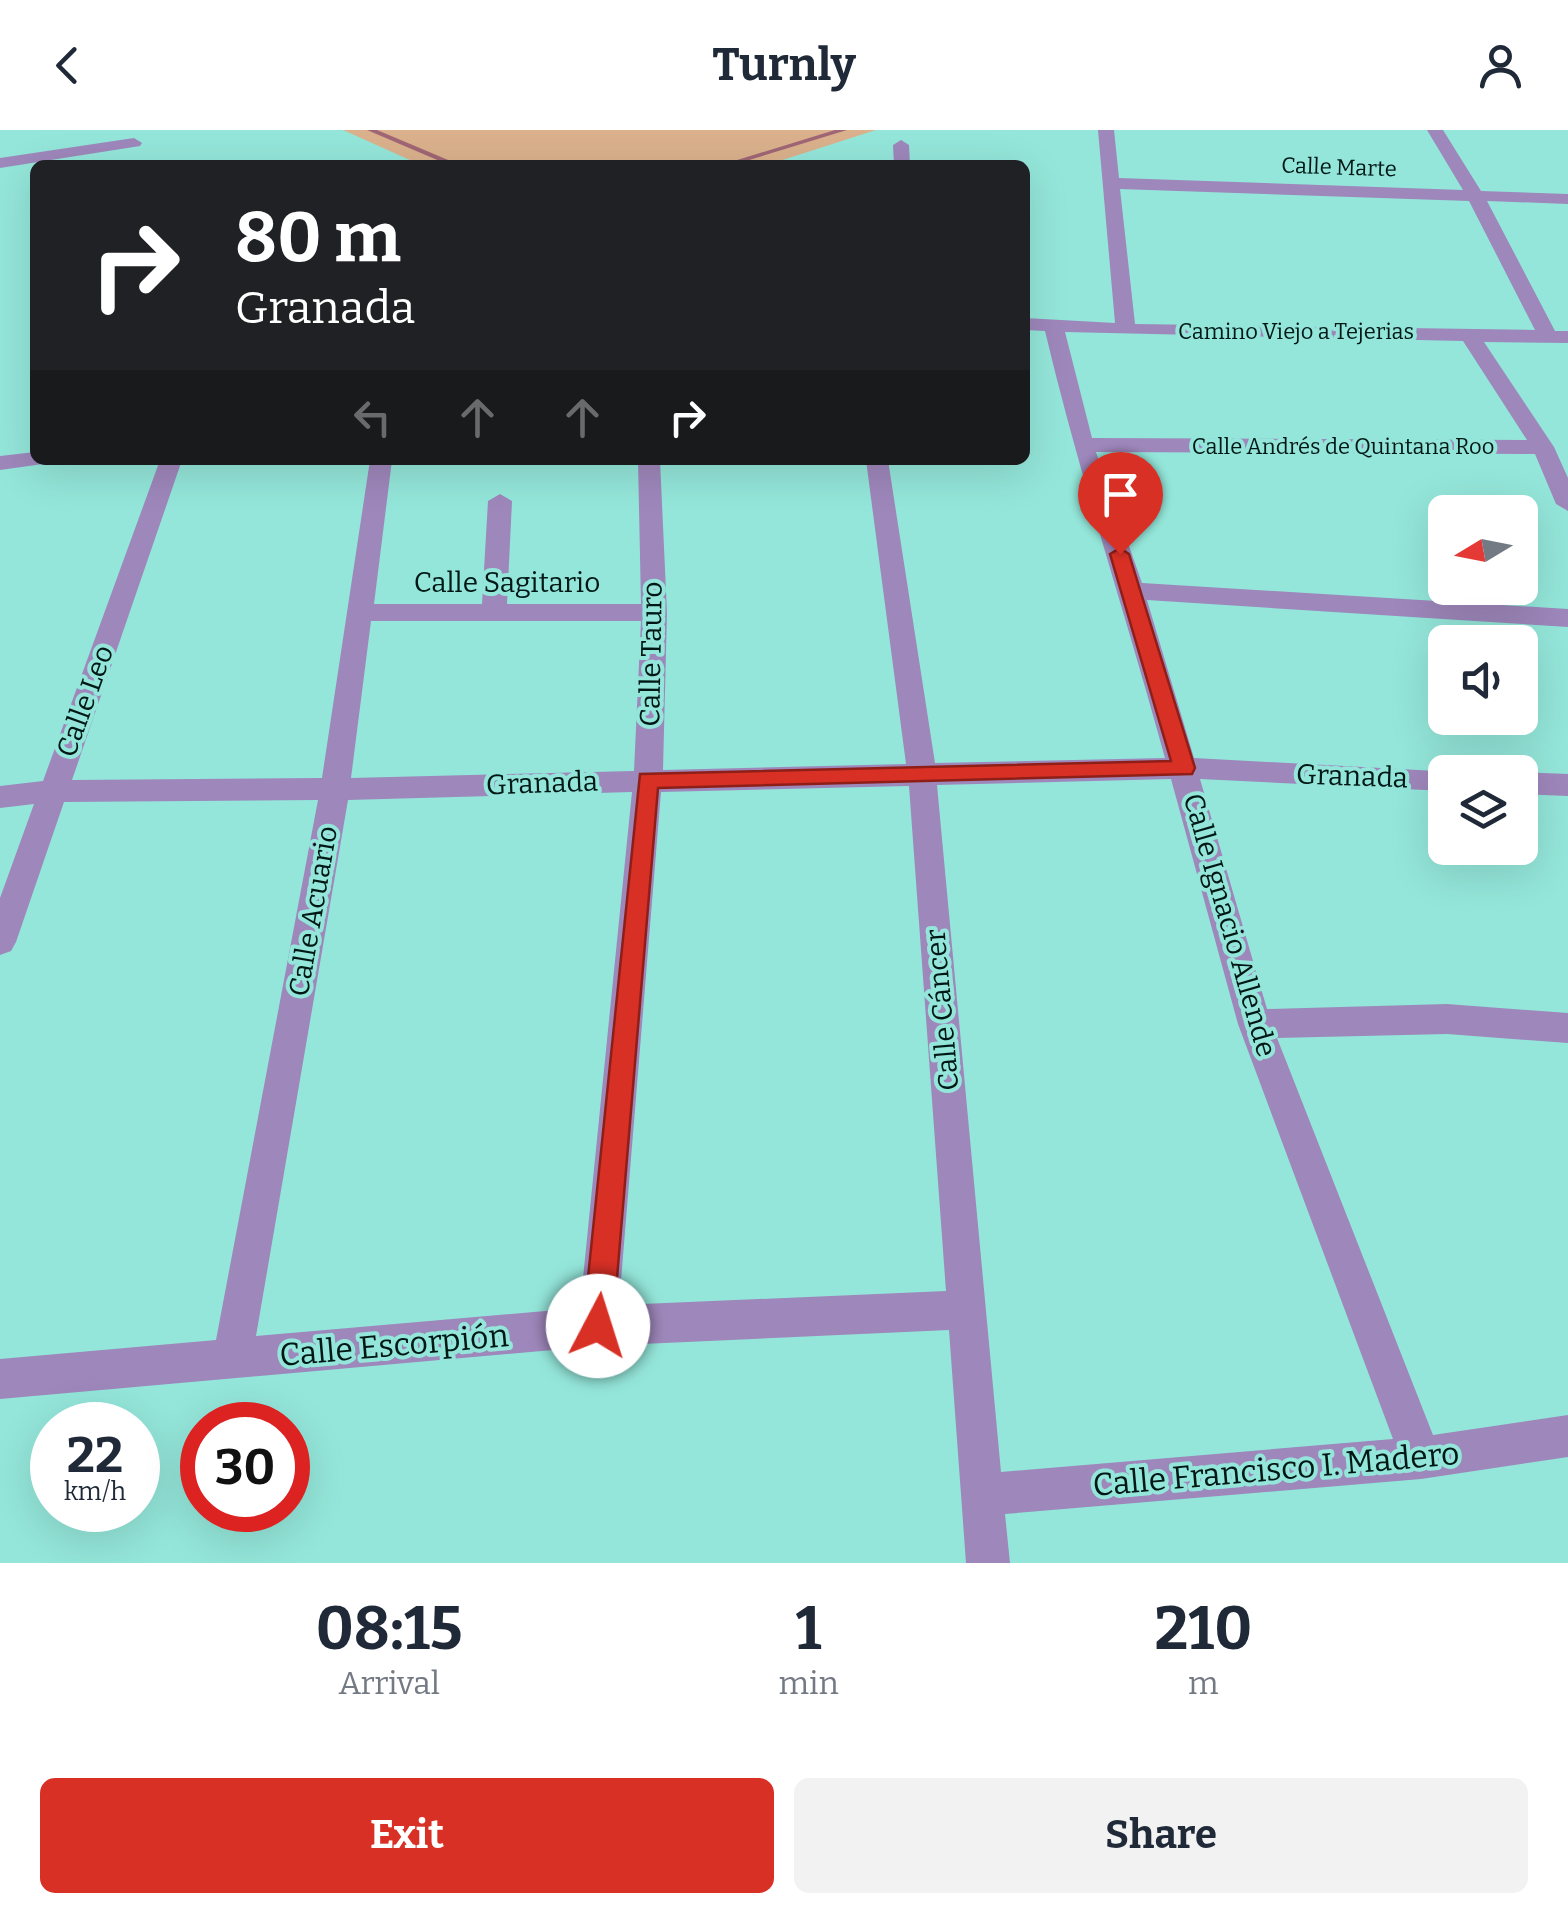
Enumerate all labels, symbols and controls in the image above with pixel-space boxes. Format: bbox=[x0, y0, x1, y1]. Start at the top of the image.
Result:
icon: back bbox=[40, 38, 95, 93]
text: Turnly bbox=[712, 38, 856, 92]
icon: person bbox=[1473, 38, 1528, 93]
street label: Calle Marte bbox=[1281, 151, 1397, 183]
text: 80 m bbox=[235, 196, 401, 280]
icon: right bbox=[70, 200, 200, 330]
text: Granada bbox=[235, 281, 415, 335]
street label: Camino Viejo a Tejerias bbox=[1178, 318, 1414, 345]
icon: left bbox=[345, 390, 400, 445]
icon: ahead bbox=[450, 390, 505, 445]
icon: ahead bbox=[555, 390, 610, 445]
icon: right bbox=[660, 390, 715, 445]
street label: Calle Andrés de Quintana Roo bbox=[1192, 433, 1494, 460]
pin bbox=[1078, 452, 1163, 555]
icon: arrive bbox=[1093, 467, 1148, 522]
north arrow bbox=[1428, 495, 1538, 605]
map controls bbox=[1428, 495, 1538, 865]
street label: Calle Sagitario bbox=[414, 566, 600, 599]
street label: Calle Tauro bbox=[633, 581, 669, 727]
button: sound bbox=[1428, 625, 1538, 735]
street label: Calle Leo bbox=[50, 641, 120, 761]
button: layers bbox=[1428, 755, 1538, 865]
street label: Granada bbox=[1295, 758, 1409, 794]
street label: Granada bbox=[485, 765, 599, 801]
street label: Calle Ignacio Allende bbox=[1177, 790, 1283, 1060]
street label: Calle Acuario bbox=[282, 823, 344, 999]
street label: Calle Cáncer bbox=[919, 928, 965, 1092]
position arrow bbox=[546, 1274, 650, 1378]
street label: Calle Escorpión bbox=[278, 1316, 510, 1374]
speed limit sign: 30 bbox=[180, 1402, 310, 1532]
text: 22 bbox=[67, 1425, 123, 1485]
street label: Calle Francisco I. Madero bbox=[1091, 1434, 1461, 1504]
text: km/h bbox=[64, 1477, 126, 1507]
text: 08:15 bbox=[316, 1593, 463, 1665]
text: 1 bbox=[796, 1593, 822, 1665]
text: 210 bbox=[1154, 1593, 1252, 1665]
text: Arrival bbox=[339, 1664, 440, 1702]
text: min bbox=[778, 1664, 839, 1702]
text: m bbox=[1188, 1664, 1219, 1702]
button: Exit bbox=[40, 1778, 774, 1893]
button: Share bbox=[794, 1778, 1528, 1893]

